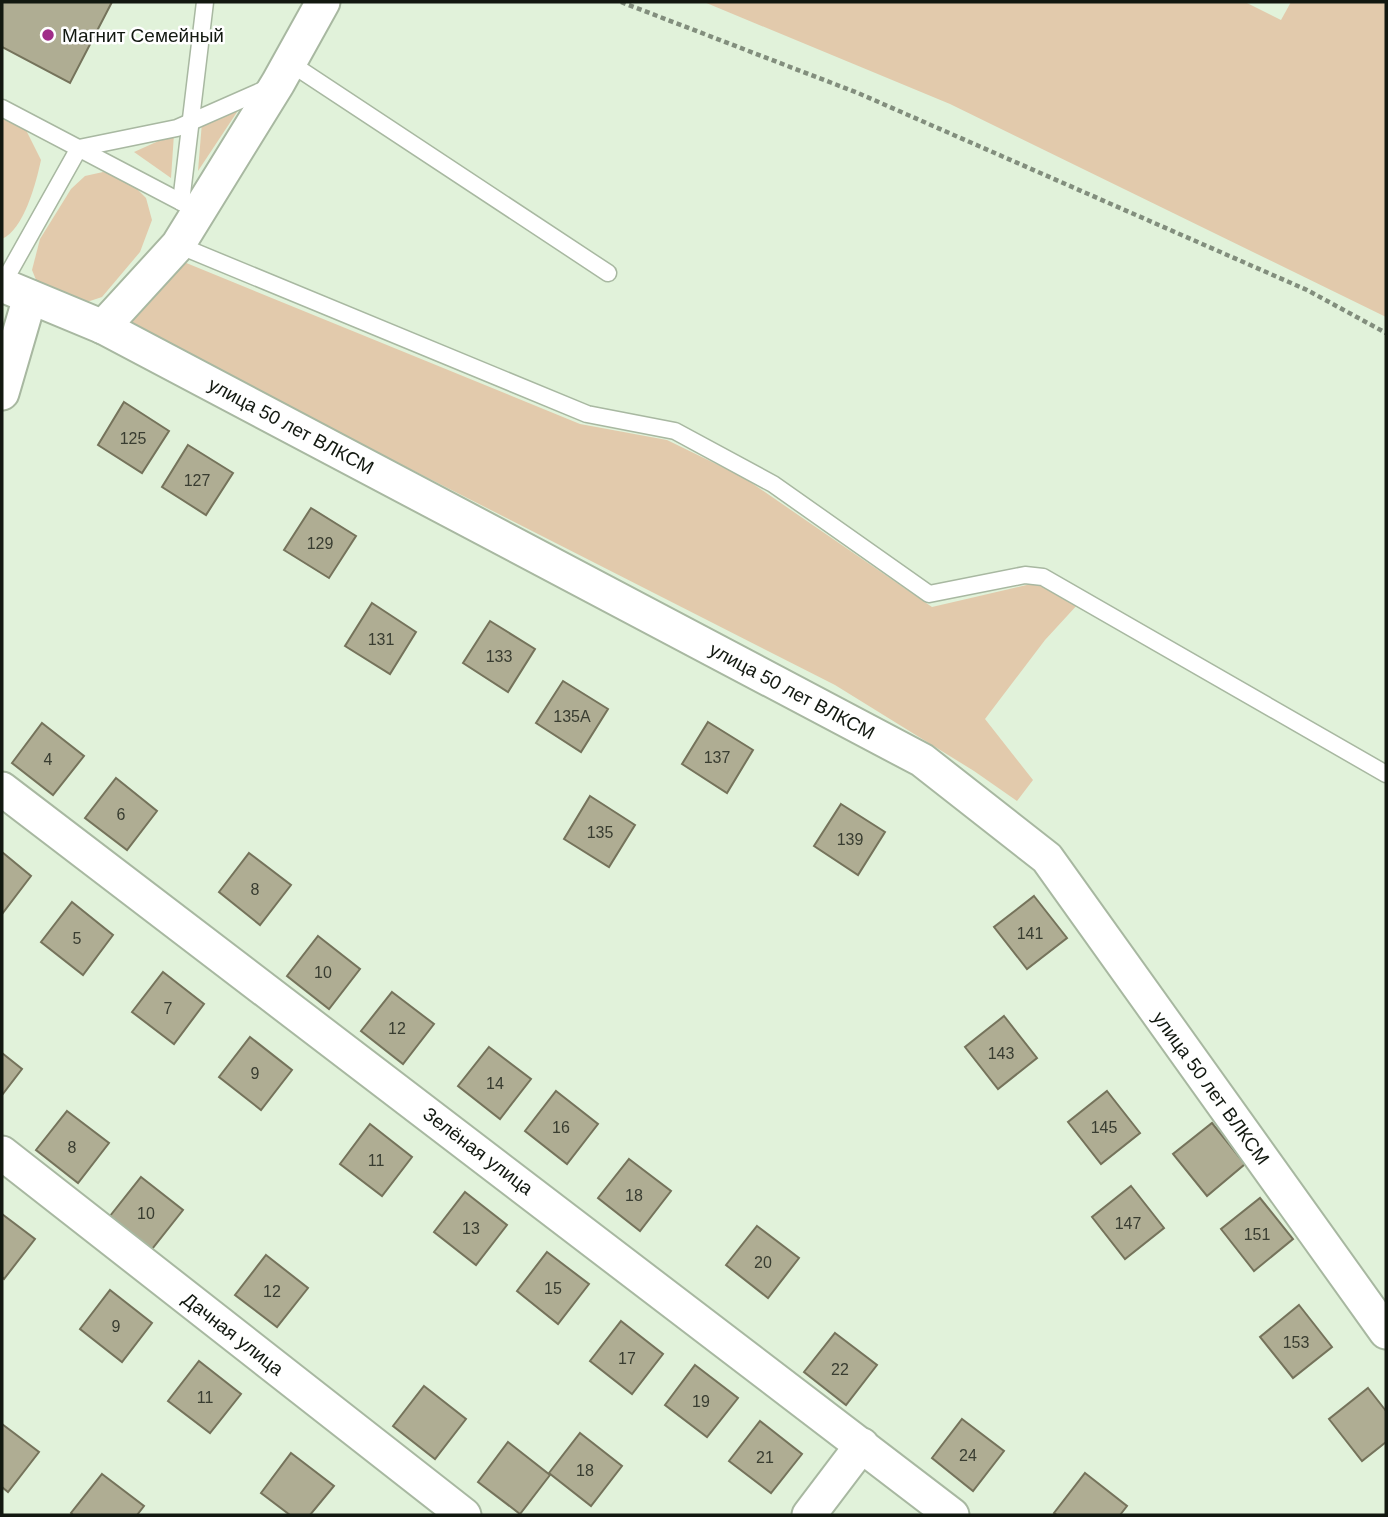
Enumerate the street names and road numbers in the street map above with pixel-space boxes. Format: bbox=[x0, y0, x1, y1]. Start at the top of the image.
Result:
street label: улица 50 лет ВЛКСМ bbox=[205, 374, 377, 478]
street label: улица 50 лет ВЛКСМ bbox=[706, 639, 878, 743]
street label: улица 50 лет ВЛКСМ bbox=[1148, 1007, 1274, 1169]
street label: Зелёная улица bbox=[419, 1103, 537, 1199]
street label: Дачная улица bbox=[179, 1288, 288, 1380]

